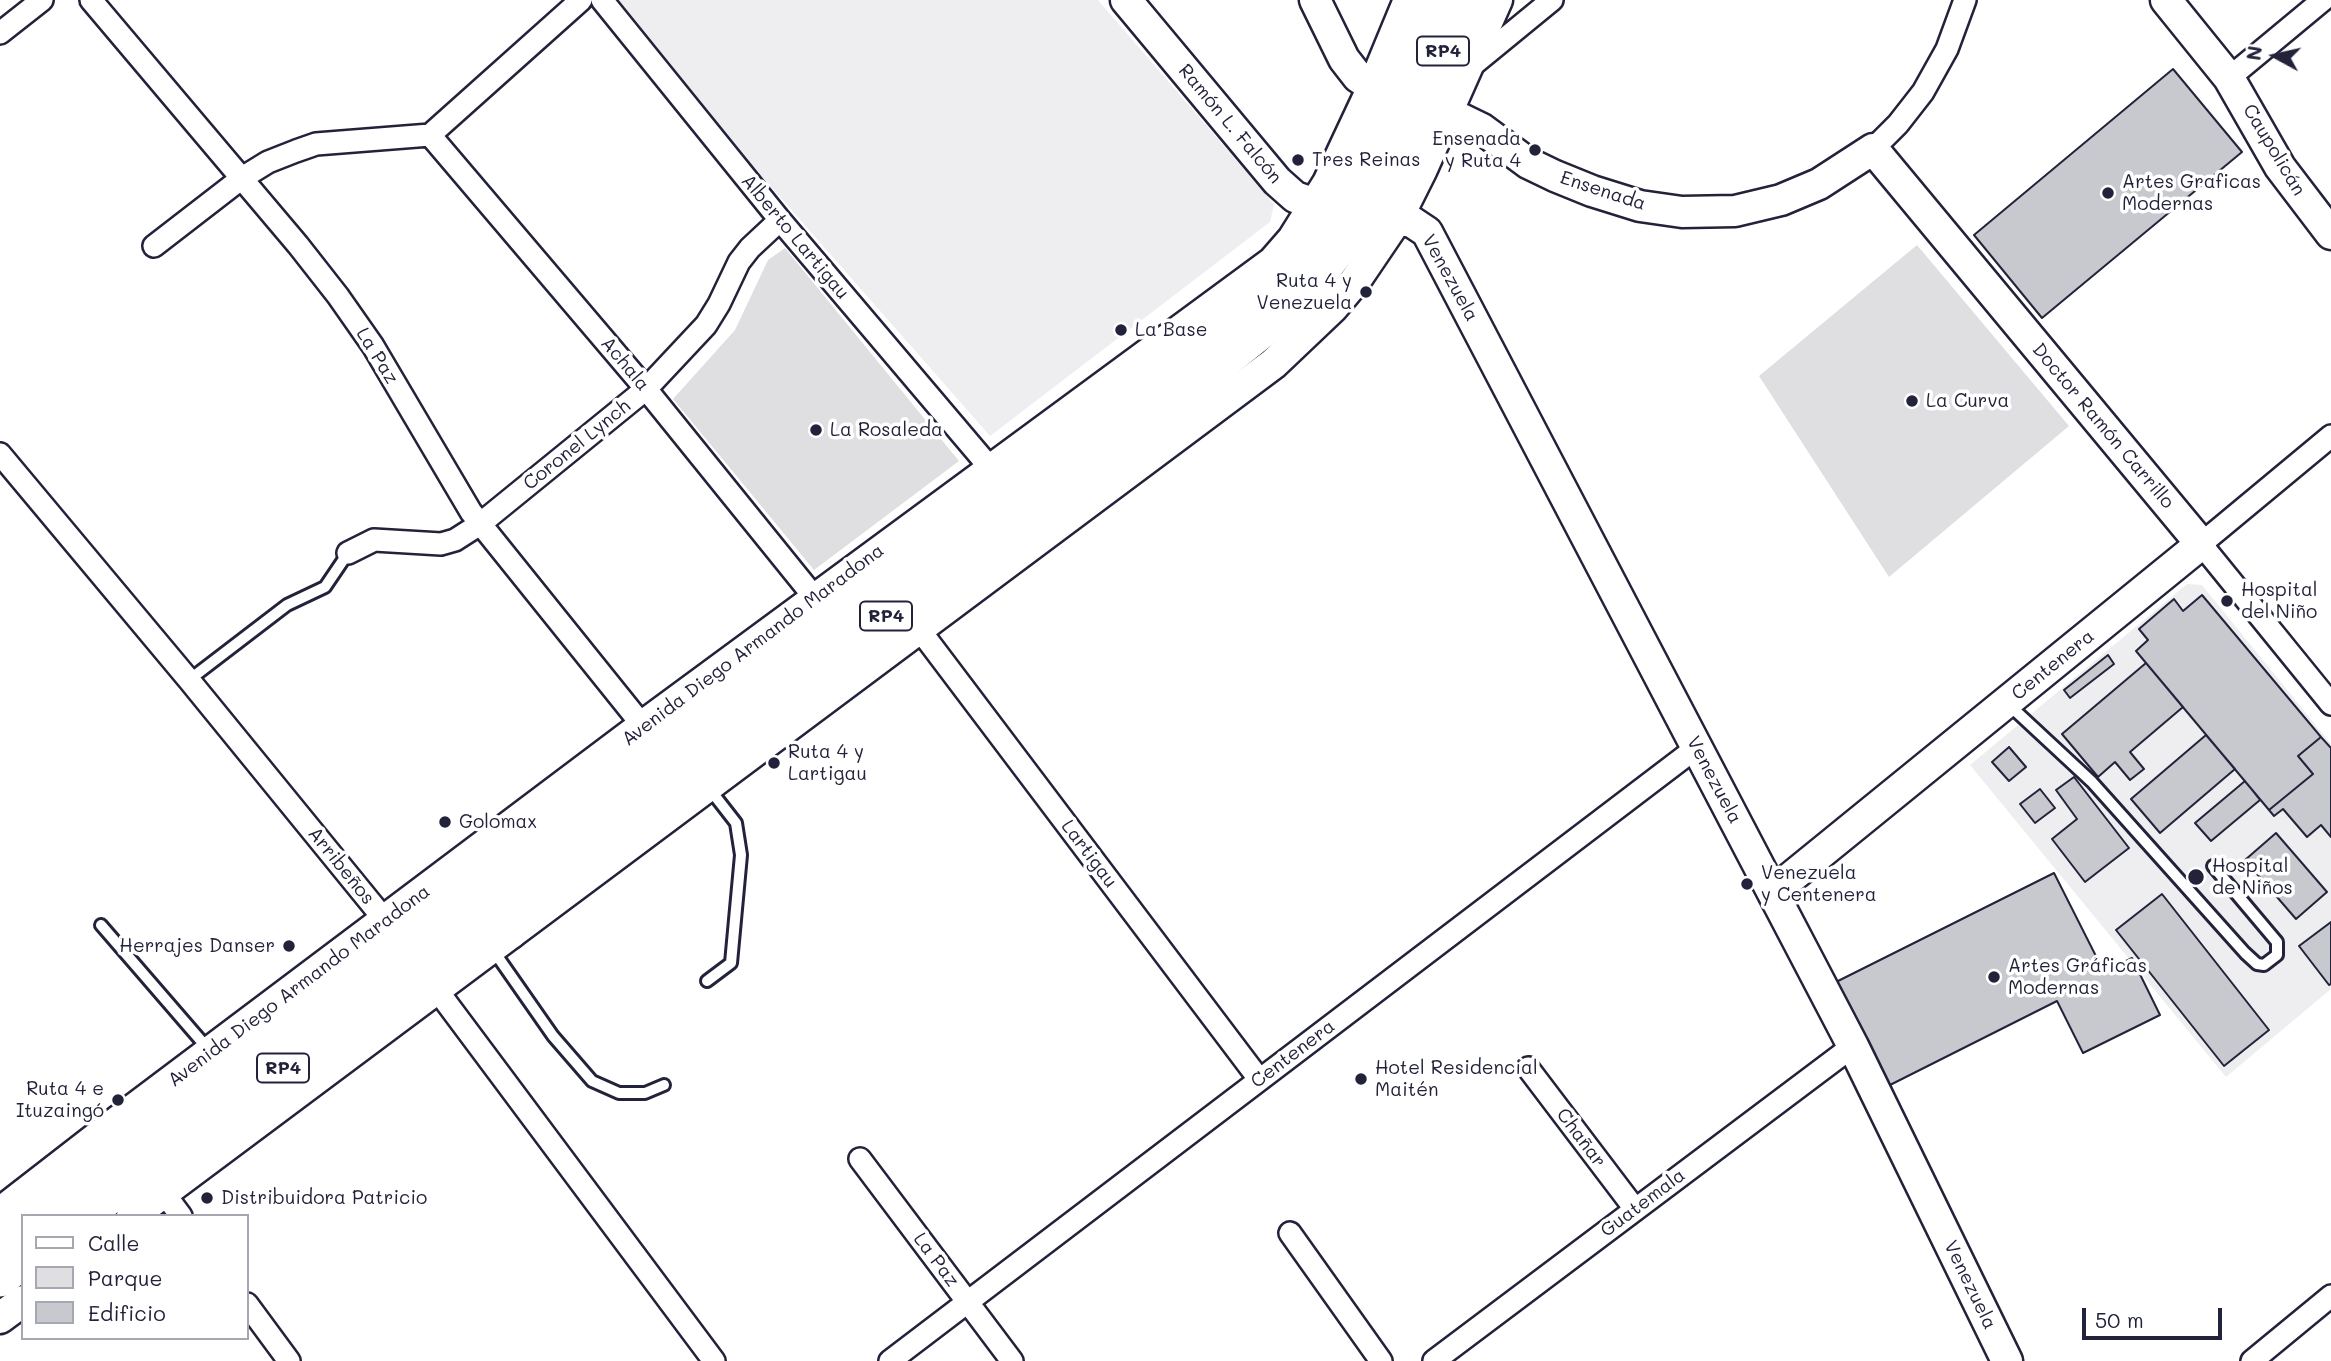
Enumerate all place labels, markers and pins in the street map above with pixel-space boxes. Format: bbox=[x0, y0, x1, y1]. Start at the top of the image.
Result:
place label: Ensenada y Ruta 4 bbox=[1432, 128, 1521, 172]
marker: Ensenada y Ruta 4 bbox=[1527, 142, 1543, 158]
place label: Tres Reinas bbox=[1312, 149, 1421, 171]
marker: Tres Reinas bbox=[1290, 152, 1306, 168]
place label: Artes Graficas Modernas bbox=[2122, 171, 2261, 215]
marker: Artes Graficas Modernas bbox=[2100, 185, 2116, 201]
place label: Ruta 4 y Venezuela bbox=[1256, 270, 1352, 314]
marker: Ruta 4 y Venezuela bbox=[1358, 284, 1374, 300]
place label: La Base bbox=[1135, 319, 1208, 341]
marker: La Base bbox=[1113, 322, 1129, 338]
place label: La Curva bbox=[1926, 390, 2009, 412]
marker: La Curva bbox=[1904, 393, 1920, 409]
place label: La Rosaleda bbox=[830, 419, 943, 441]
marker: La Rosaleda bbox=[808, 422, 824, 438]
place label: Hospital del Niño bbox=[2241, 579, 2318, 623]
marker: Hospital del Niño bbox=[2219, 593, 2235, 609]
place label: Ruta 4 y Lartigau bbox=[788, 741, 867, 785]
marker: Ruta 4 y Lartigau bbox=[766, 755, 782, 771]
place label: Golomax bbox=[459, 811, 537, 833]
marker: Golomax bbox=[437, 814, 453, 830]
place label: Hospital de Niños bbox=[2212, 855, 2293, 899]
place label: Venezuela y Centenera bbox=[1761, 862, 1877, 906]
marker: Hospital de Niños bbox=[2186, 867, 2206, 887]
marker: Venezuela y Centenera bbox=[1739, 876, 1755, 892]
place label: Herrajes Danser bbox=[119, 935, 275, 957]
marker: Herrajes Danser bbox=[281, 938, 297, 954]
place label: Artes Gráficas Modernas bbox=[2008, 955, 2147, 999]
marker: Artes Gráficas Modernas bbox=[1986, 969, 2002, 985]
place label: Hotel Residencial Maitén bbox=[1375, 1057, 1538, 1101]
marker: Hotel Residencial Maitén bbox=[1353, 1071, 1369, 1087]
place label: Ruta 4 e Ituzaingó bbox=[16, 1078, 104, 1122]
marker: Ruta 4 e Ituzaingó bbox=[110, 1092, 126, 1108]
place label: Distribuidora Patricio bbox=[221, 1187, 427, 1209]
marker: Distribuidora Patricio bbox=[199, 1190, 215, 1206]

